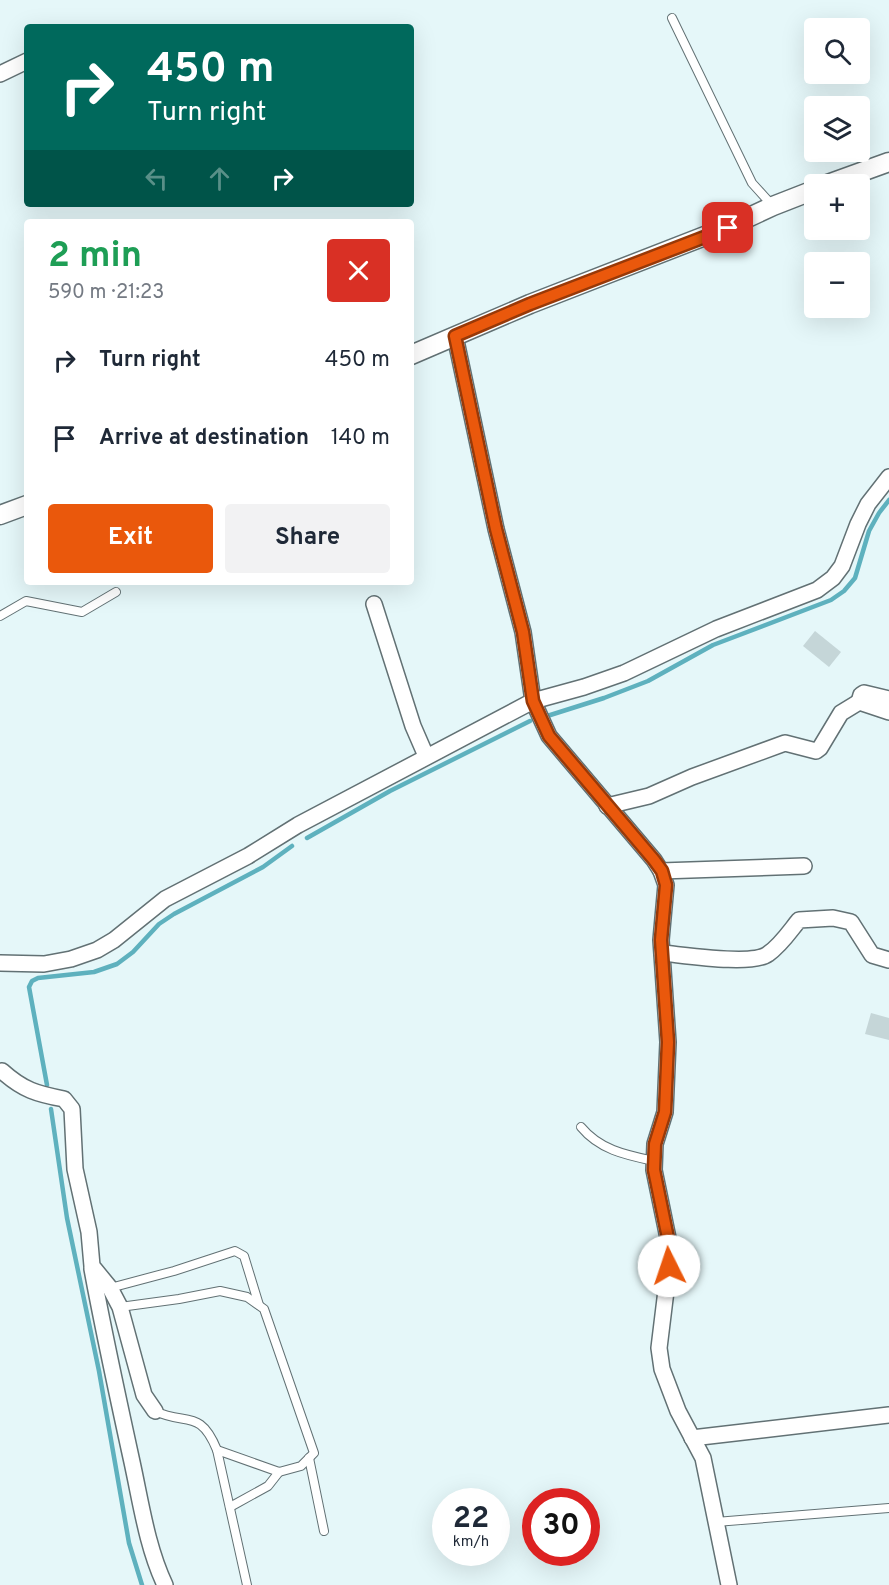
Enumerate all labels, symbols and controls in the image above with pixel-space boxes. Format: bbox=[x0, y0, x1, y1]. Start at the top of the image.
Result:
map controls bbox=[804, 18, 870, 318]
button: search bbox=[804, 18, 870, 84]
text: 450 m bbox=[147, 44, 274, 97]
icon: right bbox=[48, 48, 126, 126]
text: Turn right bbox=[147, 96, 266, 130]
button: layers bbox=[804, 96, 870, 162]
icon: left bbox=[140, 162, 173, 195]
icon: ahead bbox=[203, 162, 236, 195]
icon: right bbox=[266, 162, 299, 195]
button: + bbox=[804, 174, 870, 240]
pin bbox=[702, 202, 753, 253]
icon: arrive bbox=[711, 211, 744, 244]
text: 2 min bbox=[48, 234, 142, 280]
button: close bbox=[327, 239, 390, 302]
button: − bbox=[804, 252, 870, 318]
text: 590 m · 21:23 bbox=[48, 280, 164, 306]
icon: right bbox=[48, 344, 81, 377]
text: Turn right bbox=[99, 347, 201, 374]
text: 450 m bbox=[325, 347, 390, 374]
icon: arrive bbox=[48, 422, 81, 455]
text: Arrive at destination bbox=[99, 425, 309, 452]
text: 140 m bbox=[331, 425, 390, 452]
button: Exit bbox=[48, 504, 213, 573]
button: Share bbox=[225, 504, 390, 573]
position arrow bbox=[637, 1234, 701, 1298]
speed limit sign: 30 bbox=[522, 1488, 600, 1566]
text: 22 bbox=[453, 1501, 489, 1538]
text: km/h bbox=[453, 1533, 489, 1552]

